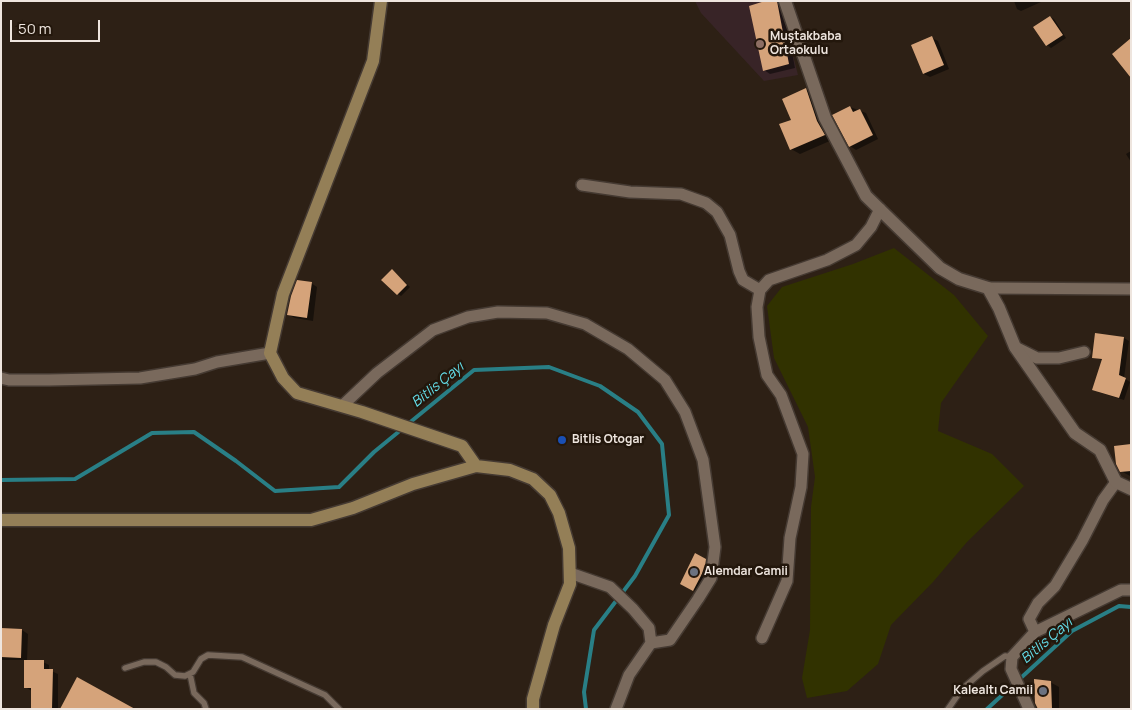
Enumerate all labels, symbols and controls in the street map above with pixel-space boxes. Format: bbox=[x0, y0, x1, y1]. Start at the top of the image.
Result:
scale bar bbox=[12, 10, 102, 42]
text: 50 m bbox=[18, 18, 52, 39]
place label: Muştakbaba Ortaokulu bbox=[770, 30, 841, 58]
marker: Muştakbaba Ortaokulu bbox=[754, 38, 766, 50]
water label: Bitlis Çayı bbox=[409, 359, 467, 411]
place label: Bitlis Otogar bbox=[572, 433, 644, 447]
marker: Bitlis Otogar bbox=[556, 434, 568, 446]
place label: Alemdar Camii bbox=[704, 565, 788, 579]
marker: Alemdar Camii bbox=[688, 566, 700, 578]
water label: Bitlis Çayı bbox=[1018, 615, 1076, 667]
place label: Kalealtı Camii bbox=[953, 684, 1033, 698]
marker: Kalealtı Camii bbox=[1037, 685, 1049, 697]

